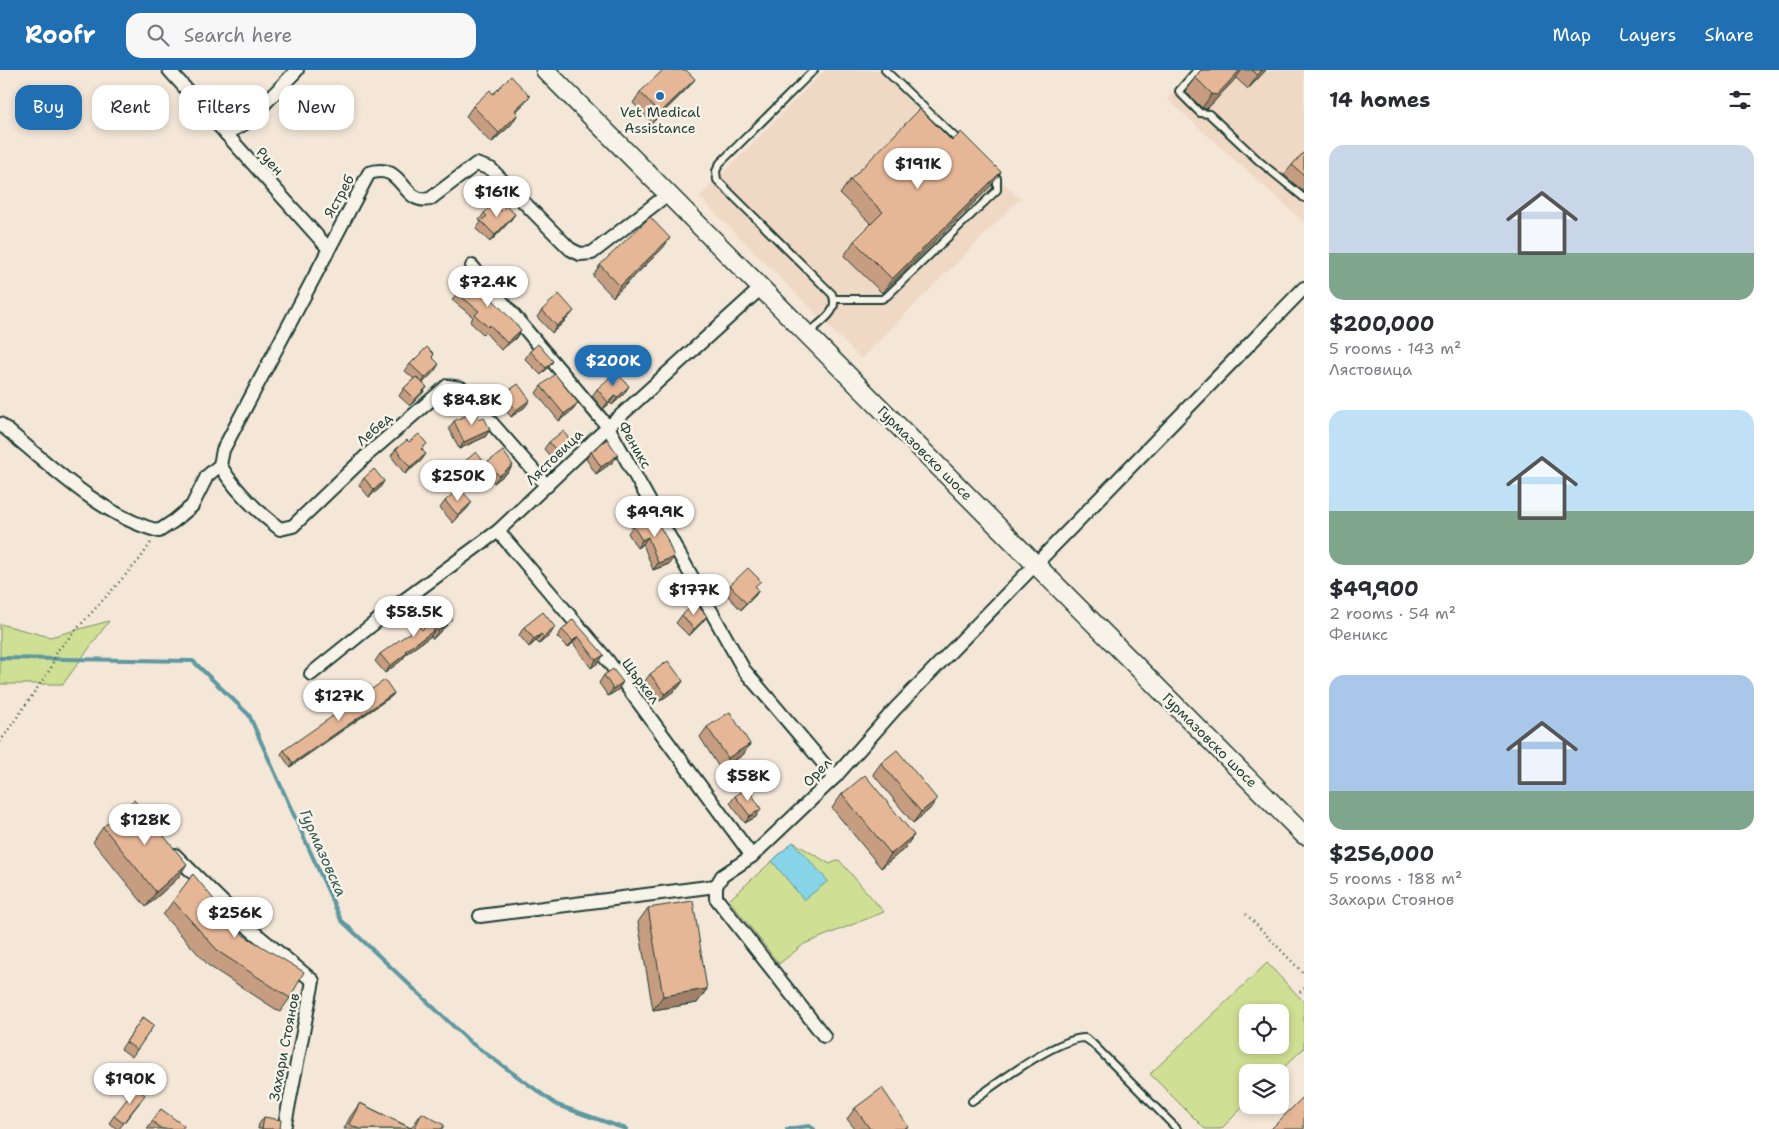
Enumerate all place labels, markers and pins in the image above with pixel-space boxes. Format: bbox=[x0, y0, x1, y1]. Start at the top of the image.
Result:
marker: Vet Medical Assistance bbox=[654, 90, 666, 102]
place label: Vet Medical Assistance bbox=[620, 103, 701, 137]
pin: $191K bbox=[883, 148, 953, 190]
pin: $161K bbox=[462, 176, 532, 218]
pin: $72.4K bbox=[447, 266, 529, 308]
pin: $200K bbox=[578, 344, 648, 387]
pin: $84.8K bbox=[431, 384, 513, 426]
pin: $250K bbox=[423, 460, 493, 502]
pin: $49.9K bbox=[614, 496, 696, 538]
pin: $177K bbox=[659, 574, 729, 616]
pin: $58.5K bbox=[373, 596, 455, 638]
pin: $127K bbox=[304, 680, 374, 722]
pin: $58K bbox=[718, 760, 778, 802]
pin: $128K bbox=[110, 804, 180, 846]
pin: $256K bbox=[200, 896, 270, 939]
pin: $190K bbox=[95, 1062, 165, 1105]

